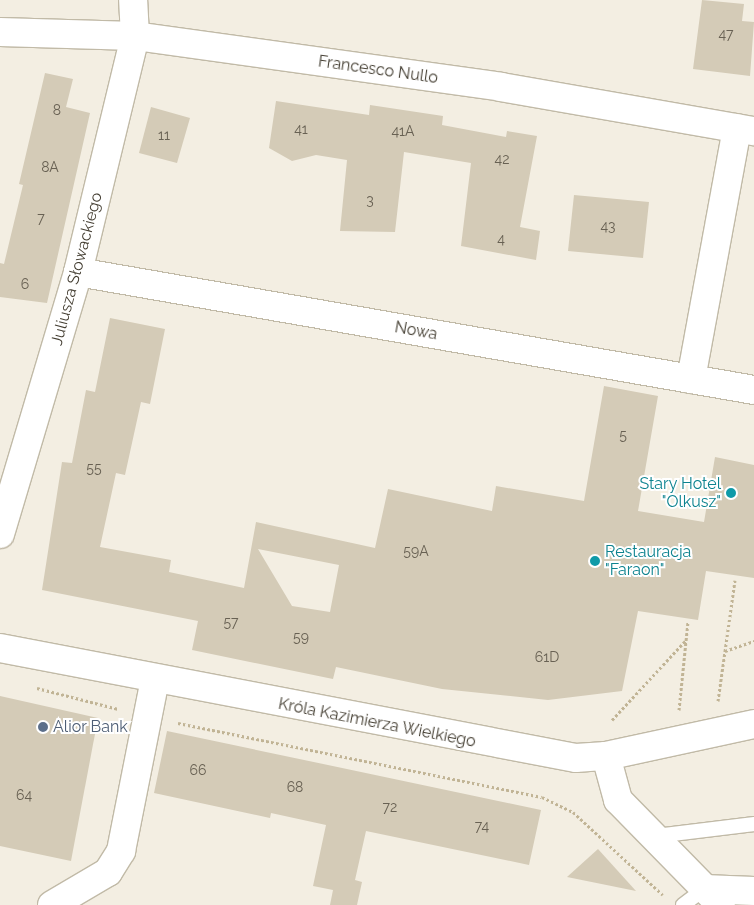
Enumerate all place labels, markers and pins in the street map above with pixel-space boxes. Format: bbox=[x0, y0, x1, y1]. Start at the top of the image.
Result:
place label: Stary Hotel "Olkusz" bbox=[639, 474, 721, 512]
marker: Stary Hotel "Olkusz" bbox=[725, 487, 737, 499]
place label: Restauracja "Faraon" bbox=[605, 542, 691, 580]
marker: Restauracja "Faraon" bbox=[589, 555, 601, 567]
place label: Alior Bank bbox=[53, 717, 128, 737]
marker: Alior Bank bbox=[37, 721, 49, 733]

